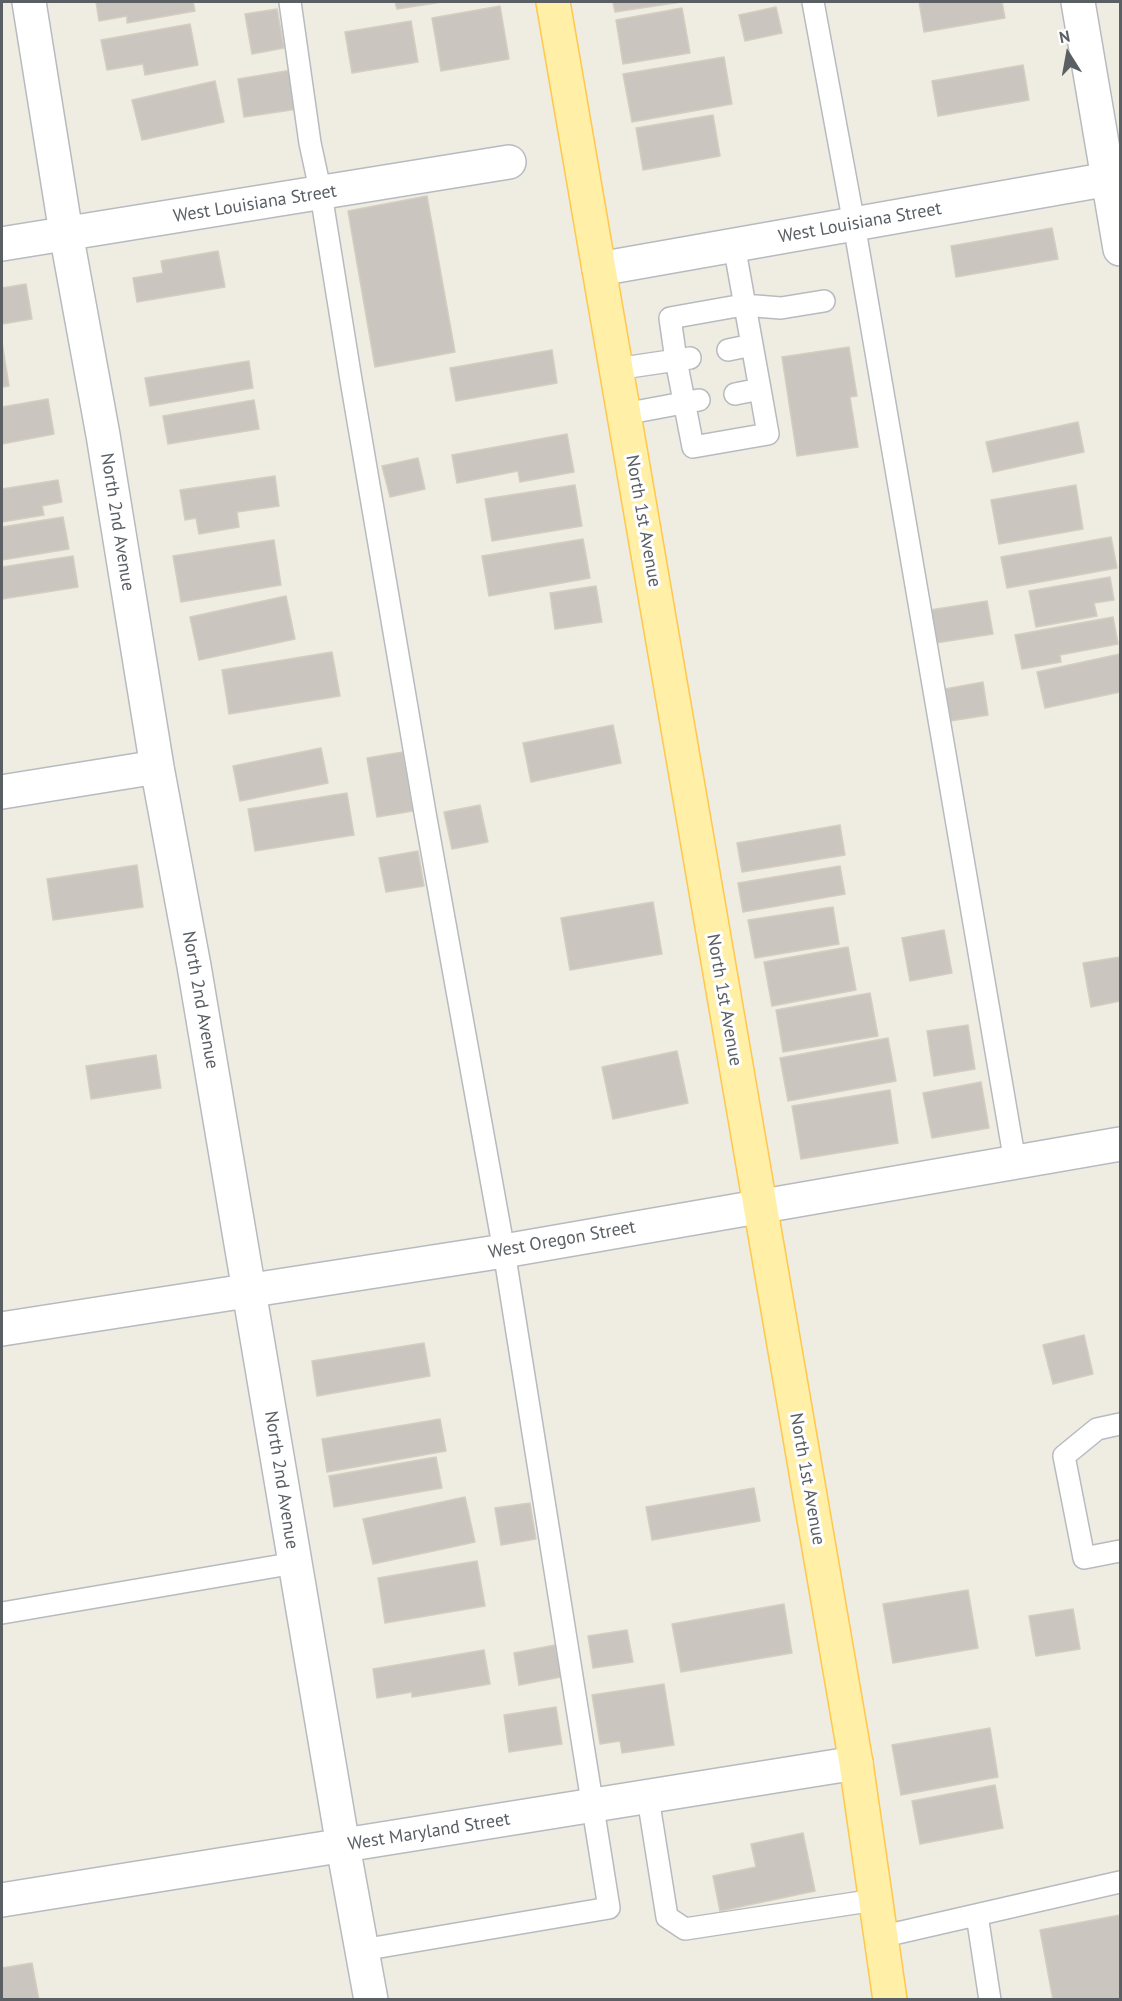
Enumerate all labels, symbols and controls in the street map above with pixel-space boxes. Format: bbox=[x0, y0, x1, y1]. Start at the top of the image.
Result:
north arrow bbox=[1038, 24, 1098, 84]
text: N bbox=[1057, 26, 1072, 47]
street label: West Louisiana Street bbox=[172, 180, 338, 228]
street label: West Louisiana Street bbox=[777, 198, 943, 248]
street label: North 2nd Avenue bbox=[95, 451, 139, 593]
street label: North 1st Avenue bbox=[621, 453, 665, 589]
street label: North 2nd Avenue bbox=[177, 929, 223, 1071]
street label: North 1st Avenue bbox=[702, 932, 746, 1068]
street label: West Oregon Street bbox=[487, 1216, 637, 1264]
street label: North 2nd Avenue bbox=[259, 1409, 303, 1551]
street label: North 1st Avenue bbox=[785, 1411, 829, 1547]
street label: West Maryland Street bbox=[346, 1809, 512, 1855]

